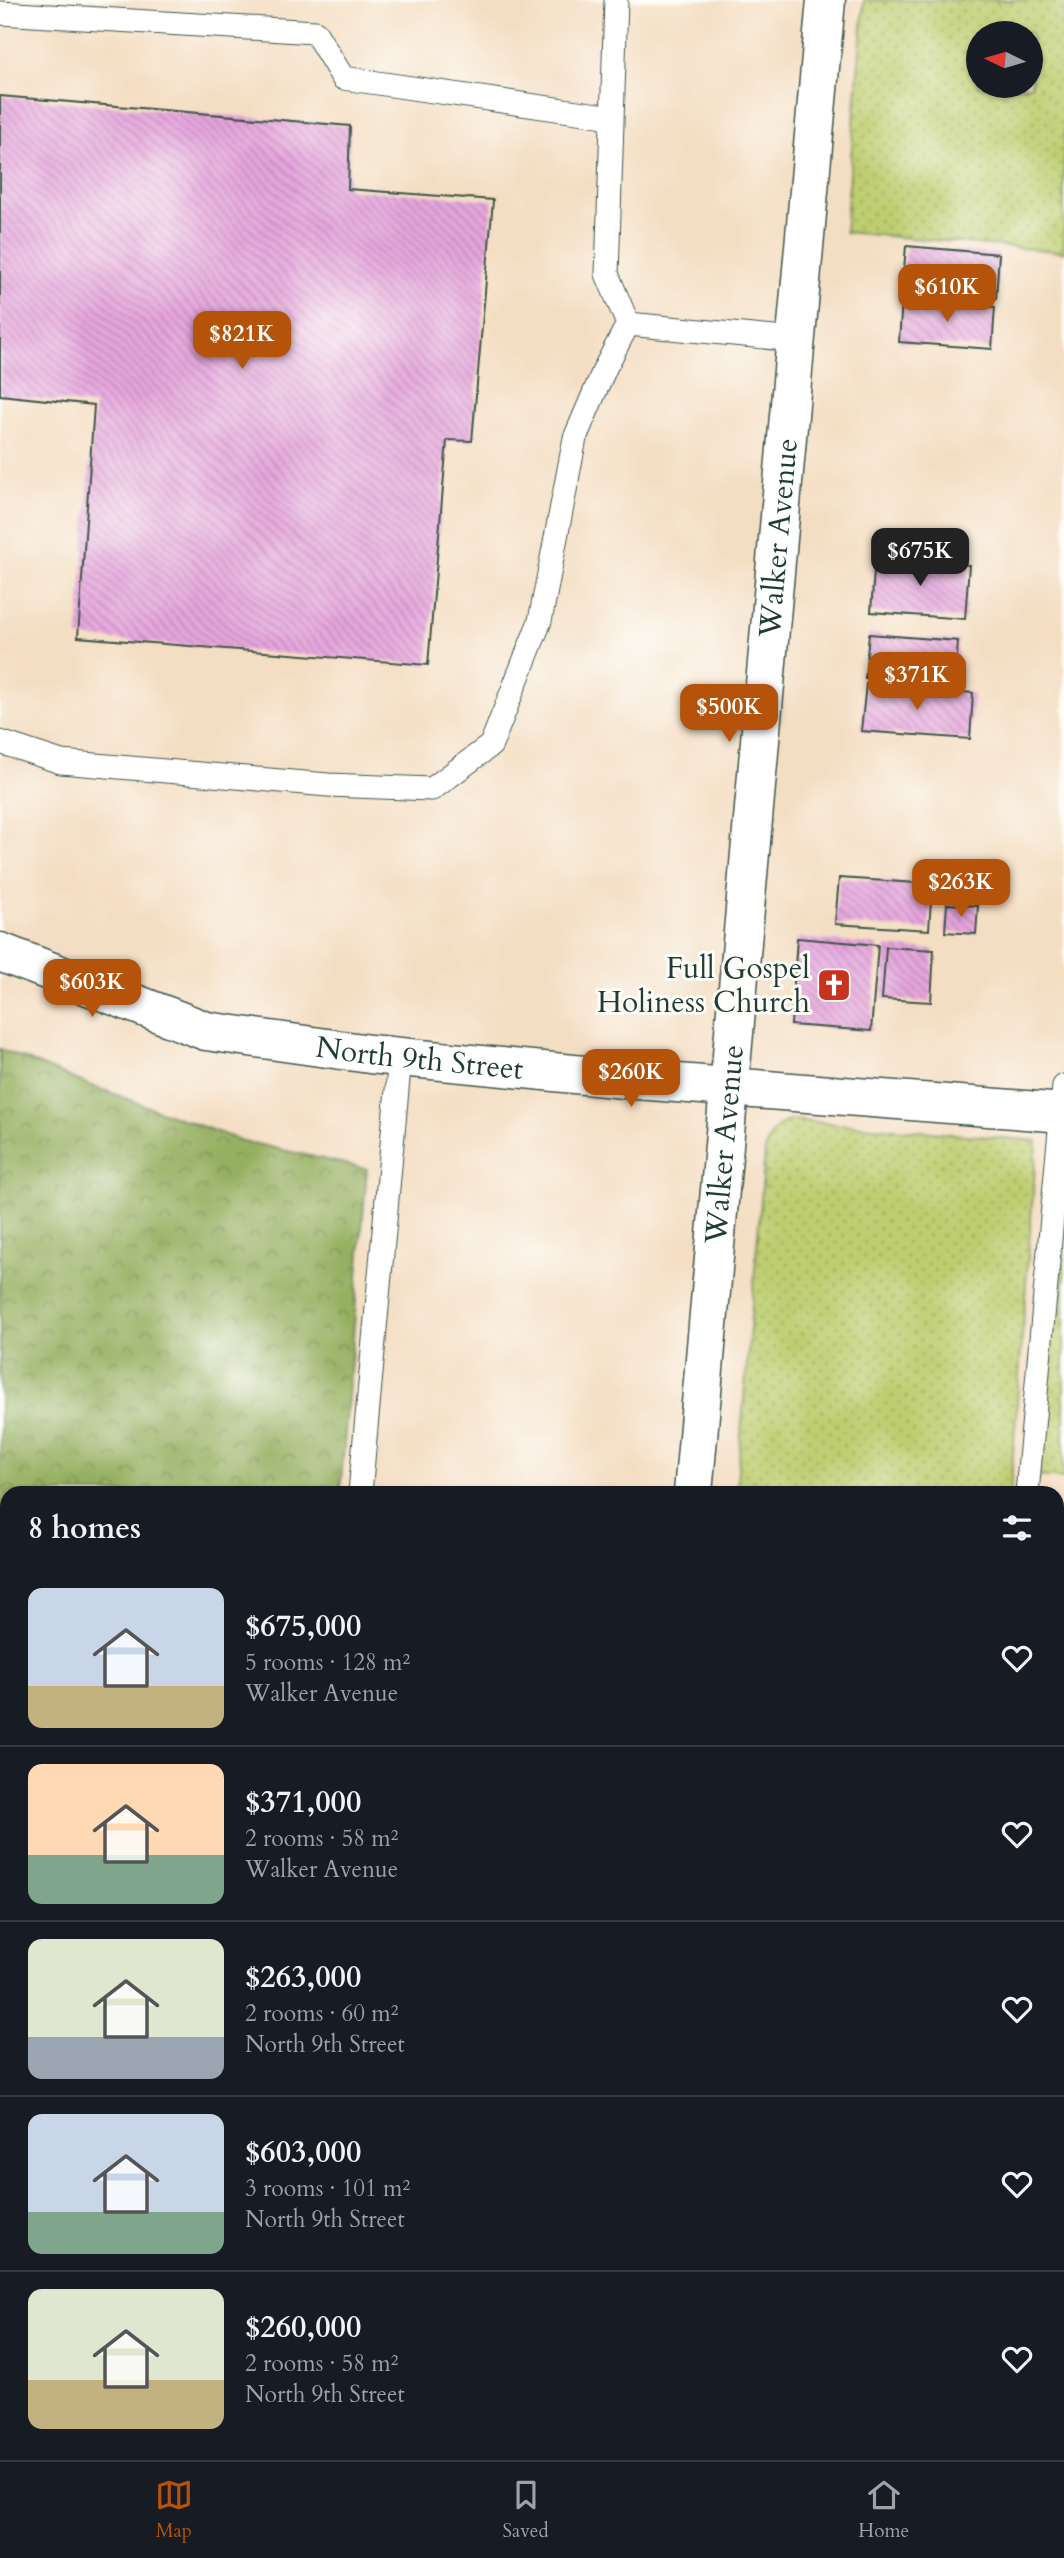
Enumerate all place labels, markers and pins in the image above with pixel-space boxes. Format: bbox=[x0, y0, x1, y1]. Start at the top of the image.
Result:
pin: $610K bbox=[898, 264, 996, 324]
pin: $821K bbox=[193, 312, 291, 371]
pin: $675K bbox=[871, 528, 969, 588]
pin: $371K bbox=[868, 652, 966, 712]
pin: $500K bbox=[680, 684, 778, 744]
pin: $263K bbox=[912, 860, 1010, 919]
place label: Full Gospel Holiness Church bbox=[597, 948, 811, 1023]
pin: $603K bbox=[43, 960, 141, 1019]
church icon: Full Gospel Holiness Church bbox=[815, 966, 853, 1004]
pin: $260K bbox=[582, 1050, 680, 1109]

